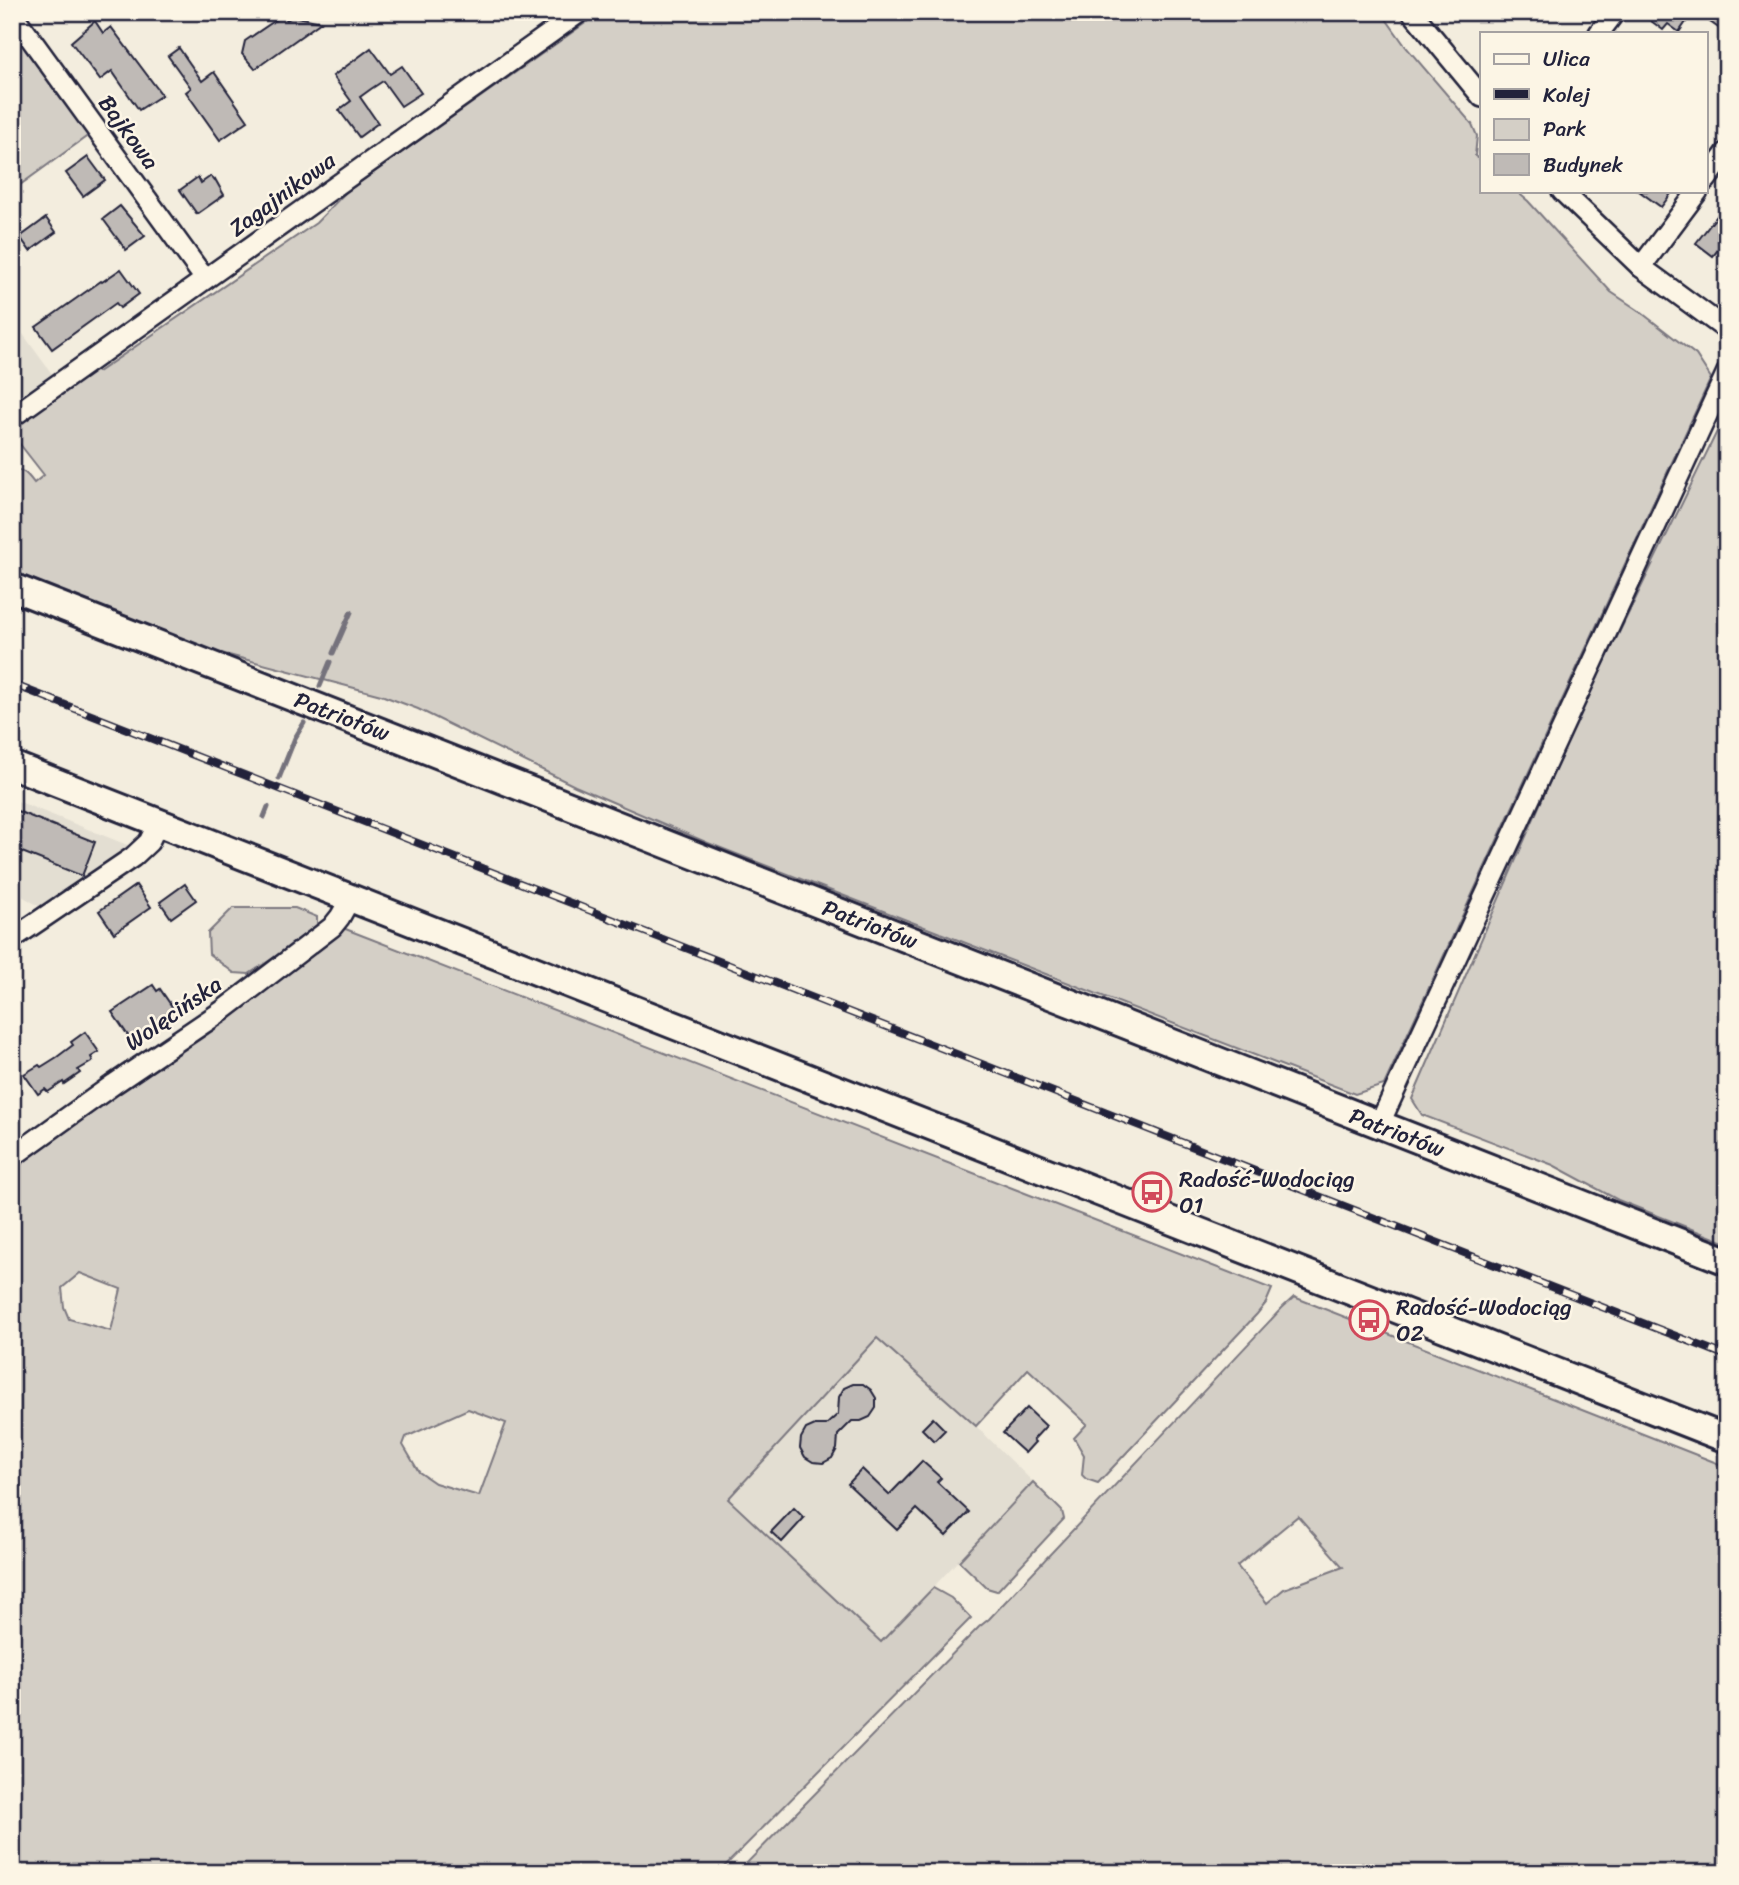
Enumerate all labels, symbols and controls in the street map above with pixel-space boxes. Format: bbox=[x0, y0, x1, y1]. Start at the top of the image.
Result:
legend bbox=[1480, 32, 1708, 192]
text: Ulica bbox=[1543, 40, 1590, 78]
text: Kolej bbox=[1543, 76, 1590, 114]
street label: Bajkowa bbox=[87, 86, 170, 179]
text: Park bbox=[1543, 110, 1586, 148]
street label: Zagajnikowa bbox=[220, 141, 345, 248]
text: Budynek bbox=[1543, 146, 1624, 184]
street label: Patriotów bbox=[288, 679, 397, 754]
street label: Patriotów bbox=[816, 887, 925, 962]
street label: Wolęcińska bbox=[116, 964, 231, 1062]
street label: Patriotów bbox=[1343, 1095, 1452, 1170]
place label: Radość-Wodociąg 01 bbox=[1179, 1159, 1355, 1226]
bus stop icon: Radość-Wodociąg 01 bbox=[1131, 1171, 1173, 1213]
place label: Radość-Wodociąg 02 bbox=[1396, 1287, 1572, 1354]
bus stop icon: Radość-Wodociąg 02 bbox=[1348, 1299, 1390, 1341]

